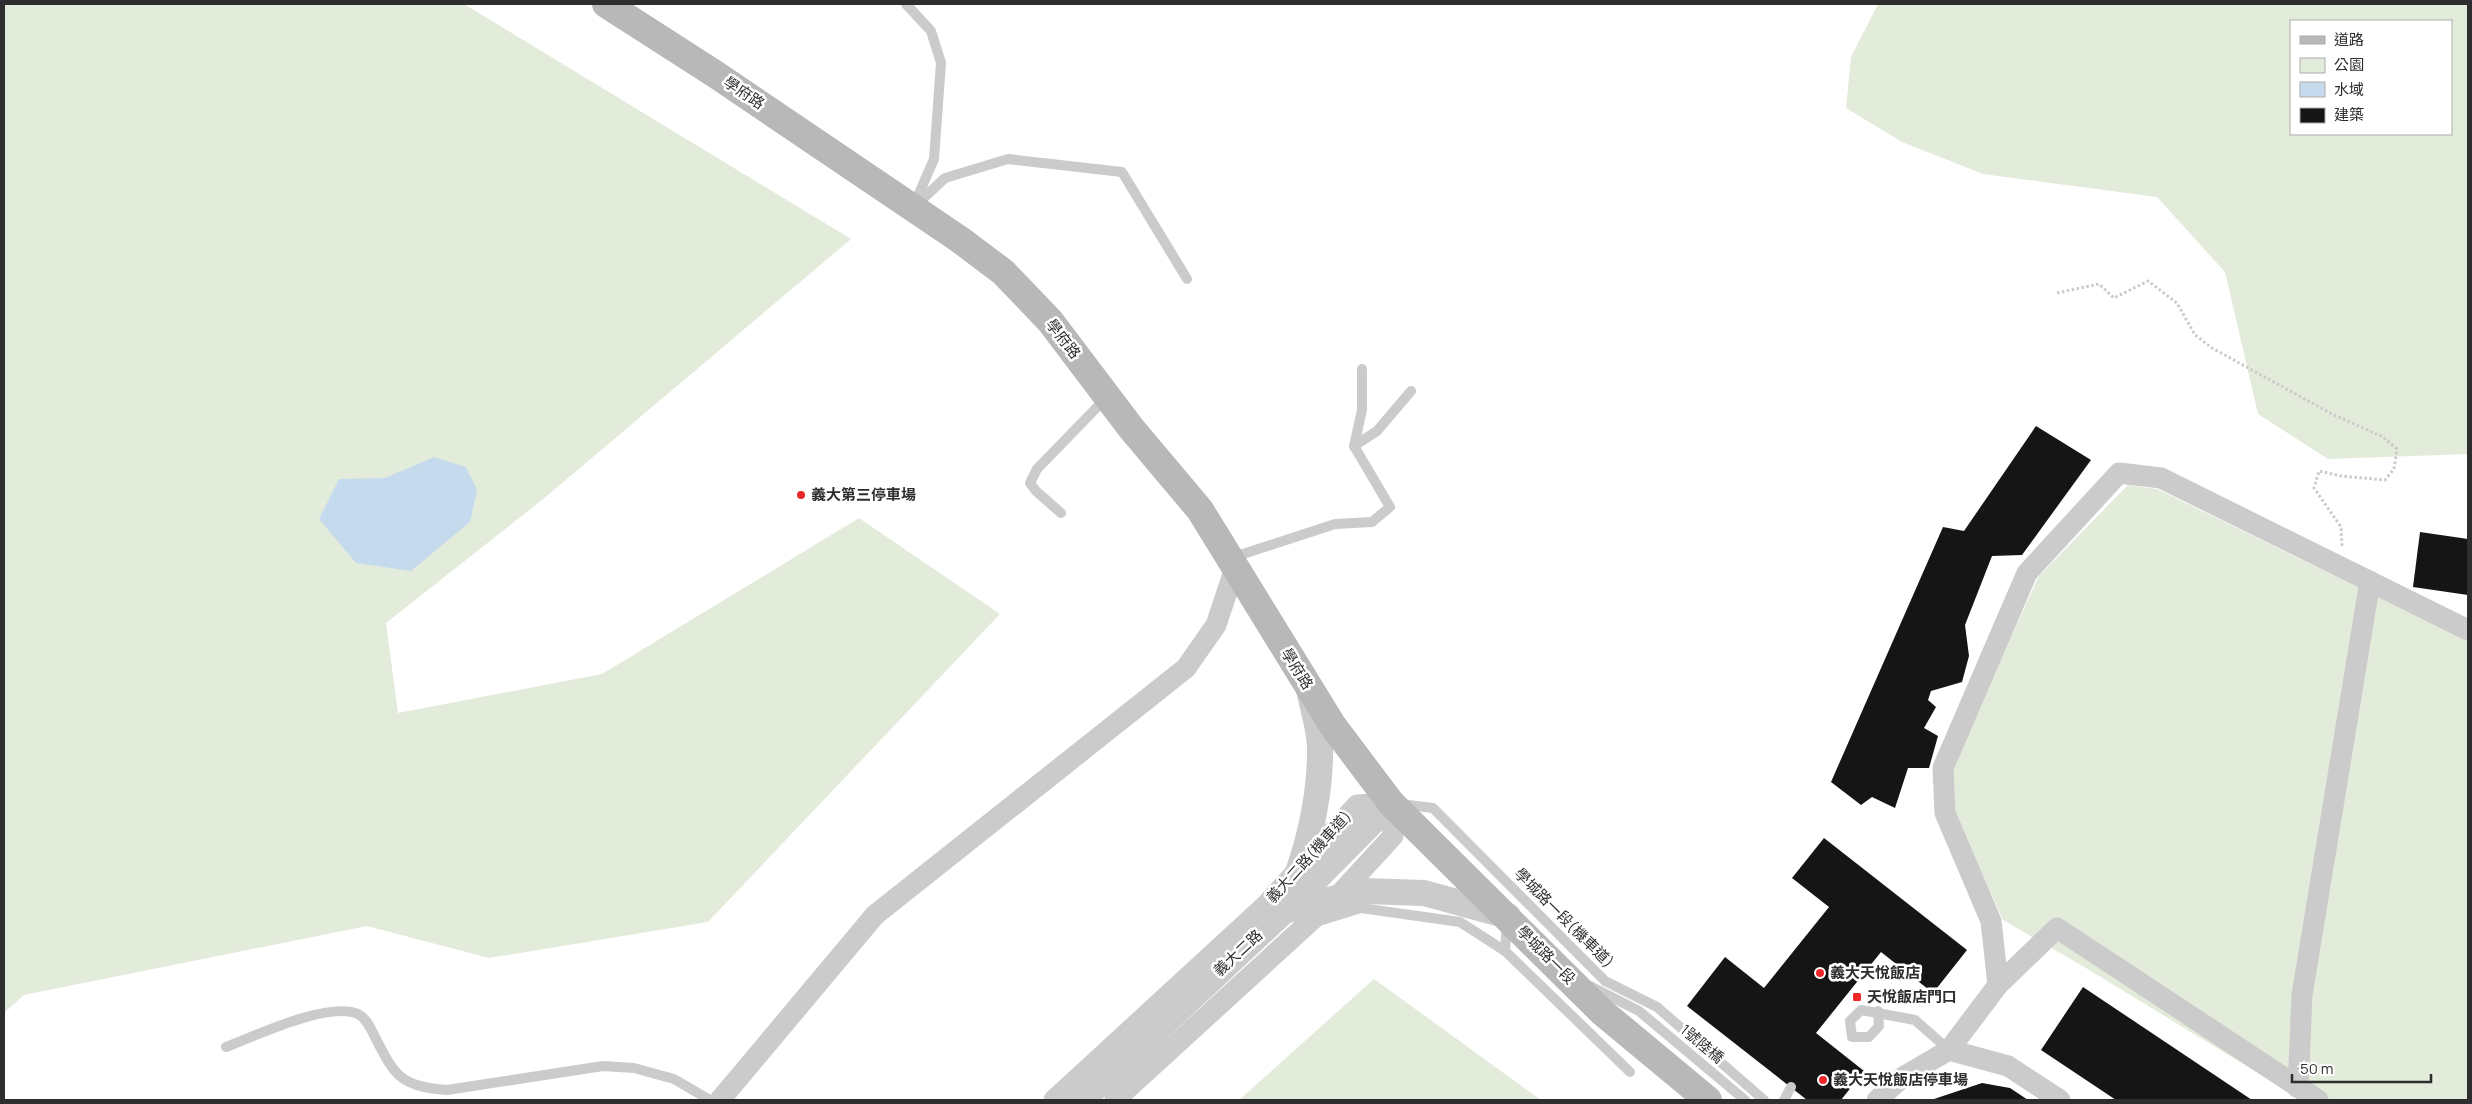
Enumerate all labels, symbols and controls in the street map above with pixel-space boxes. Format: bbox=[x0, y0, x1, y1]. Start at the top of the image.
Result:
legend bbox=[2290, 20, 2452, 135]
text: 道路 bbox=[2334, 29, 2364, 50]
text: 公園 bbox=[2334, 54, 2364, 75]
street label: 學府路 bbox=[720, 71, 769, 114]
text: 水域 bbox=[2334, 79, 2364, 100]
text: 建築 bbox=[2334, 104, 2364, 125]
street label: 學府路 bbox=[1041, 314, 1086, 363]
place label: 義大第三停車場 bbox=[811, 484, 916, 505]
marker: 義大第三停車場 bbox=[795, 489, 807, 501]
street label: 學府路 bbox=[1277, 644, 1318, 693]
street label: 義大二路(機車道) bbox=[1261, 806, 1356, 907]
street label: 學城路一段(機車道) bbox=[1511, 865, 1617, 971]
street label: 學城路一段 bbox=[1513, 922, 1579, 988]
street label: 義大二路 bbox=[1209, 924, 1267, 981]
place label: 義大天悅飯店 bbox=[1830, 962, 1920, 983]
marker: 義大天悅飯店 bbox=[1814, 967, 1826, 979]
place label: 天悅飯店門口 bbox=[1867, 986, 1957, 1007]
marker: 天悅飯店門口 bbox=[1851, 991, 1863, 1003]
street label: 1號陸橋 bbox=[1676, 1019, 1729, 1068]
scale bar bbox=[2292, 1052, 2431, 1084]
text: 50 m bbox=[2300, 1058, 2334, 1079]
place label: 義大天悅飯店停車場 bbox=[1833, 1069, 1968, 1090]
marker: 義大天悅飯店停車場 bbox=[1817, 1074, 1829, 1086]

